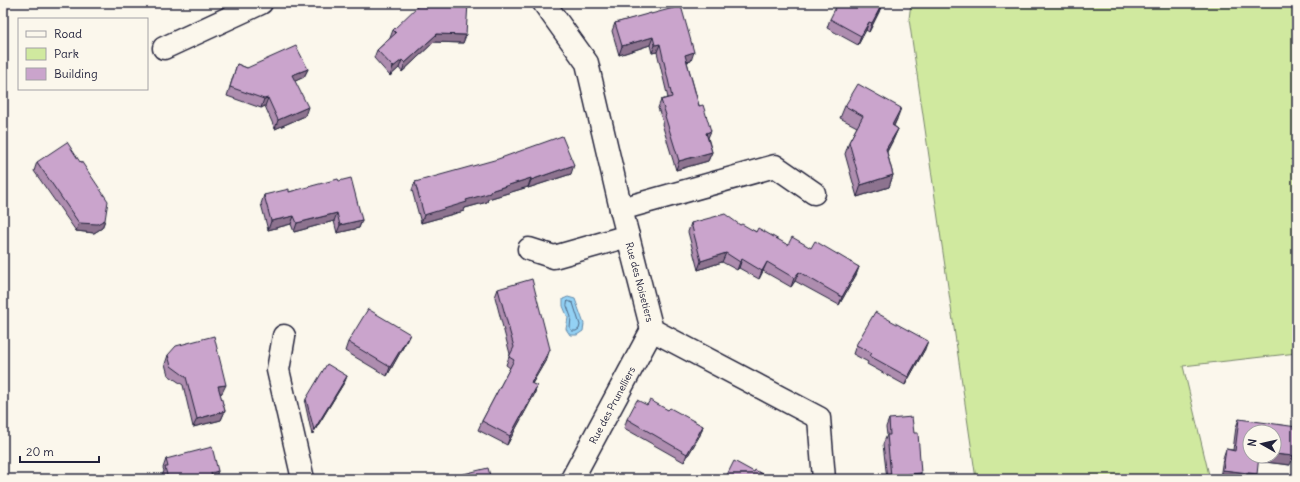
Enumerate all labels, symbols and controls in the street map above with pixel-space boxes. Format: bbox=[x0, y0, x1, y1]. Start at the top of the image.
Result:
legend bbox=[18, 18, 148, 90]
text: Road bbox=[54, 26, 82, 41]
text: Park bbox=[54, 46, 79, 61]
text: Building bbox=[54, 66, 98, 81]
street label: Rue des Noisetiers bbox=[623, 241, 657, 324]
street label: Rue des Prunelliers bbox=[587, 364, 639, 446]
north arrow bbox=[1242, 424, 1282, 464]
scale bar bbox=[20, 438, 99, 464]
text: N bbox=[1245, 438, 1260, 447]
text: 20 m bbox=[26, 444, 54, 459]

